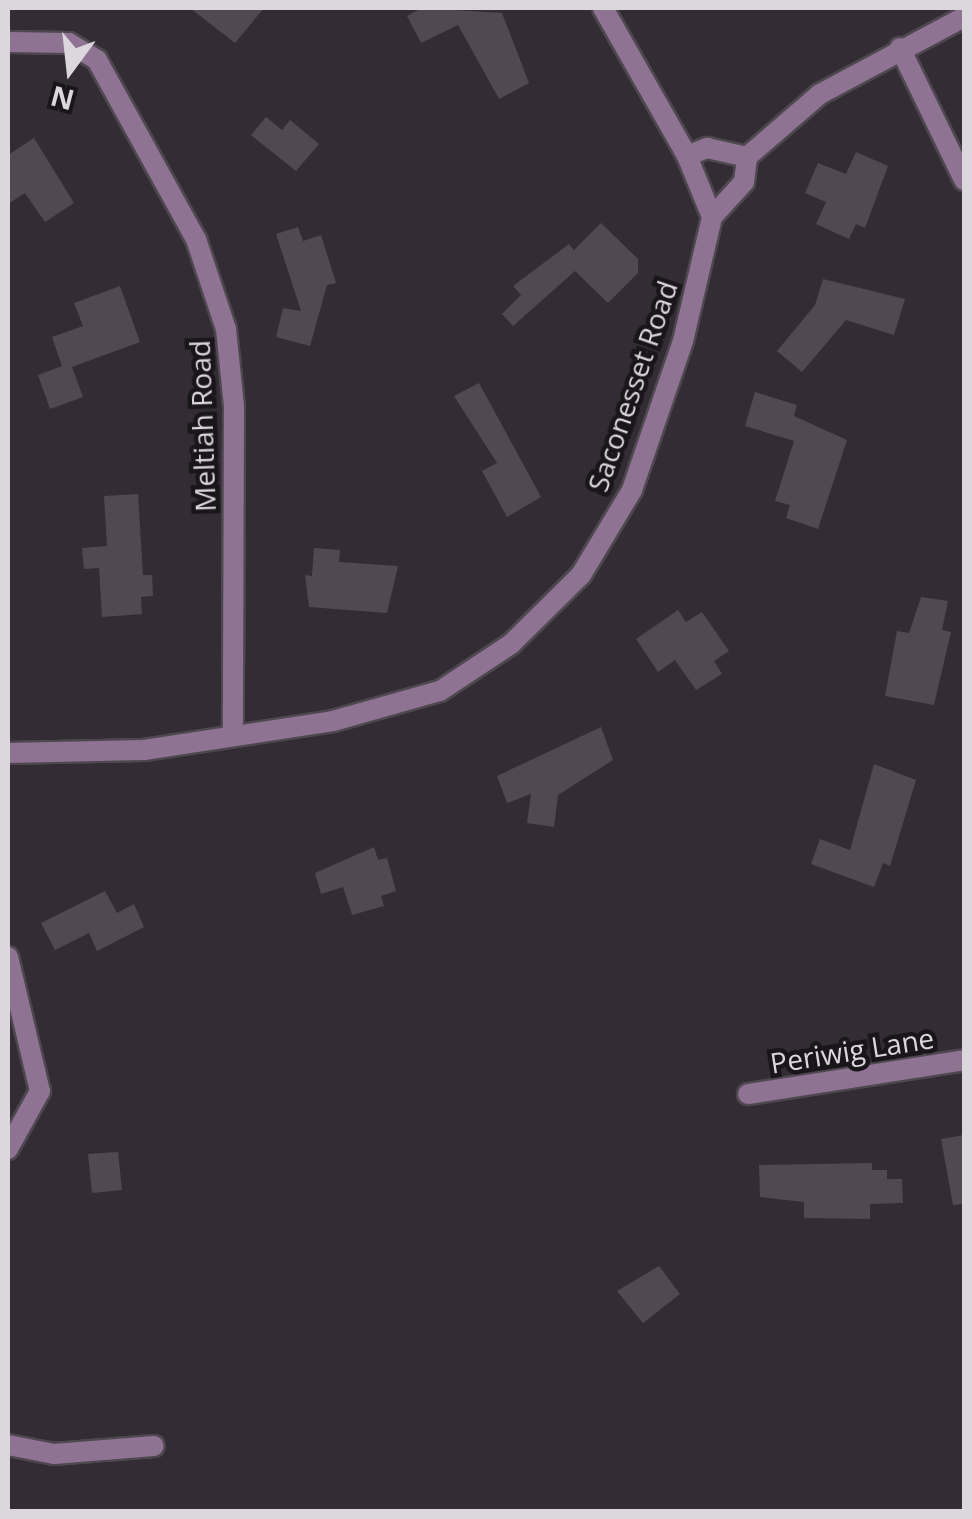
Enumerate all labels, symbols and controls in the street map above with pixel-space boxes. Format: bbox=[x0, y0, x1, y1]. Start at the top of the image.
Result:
north arrow bbox=[20, 20, 120, 120]
text: N bbox=[46, 78, 78, 120]
street label: Saconesset Road bbox=[580, 276, 684, 496]
street label: Meltiah Road bbox=[182, 340, 222, 512]
street label: Periwig Lane bbox=[768, 1020, 936, 1080]

